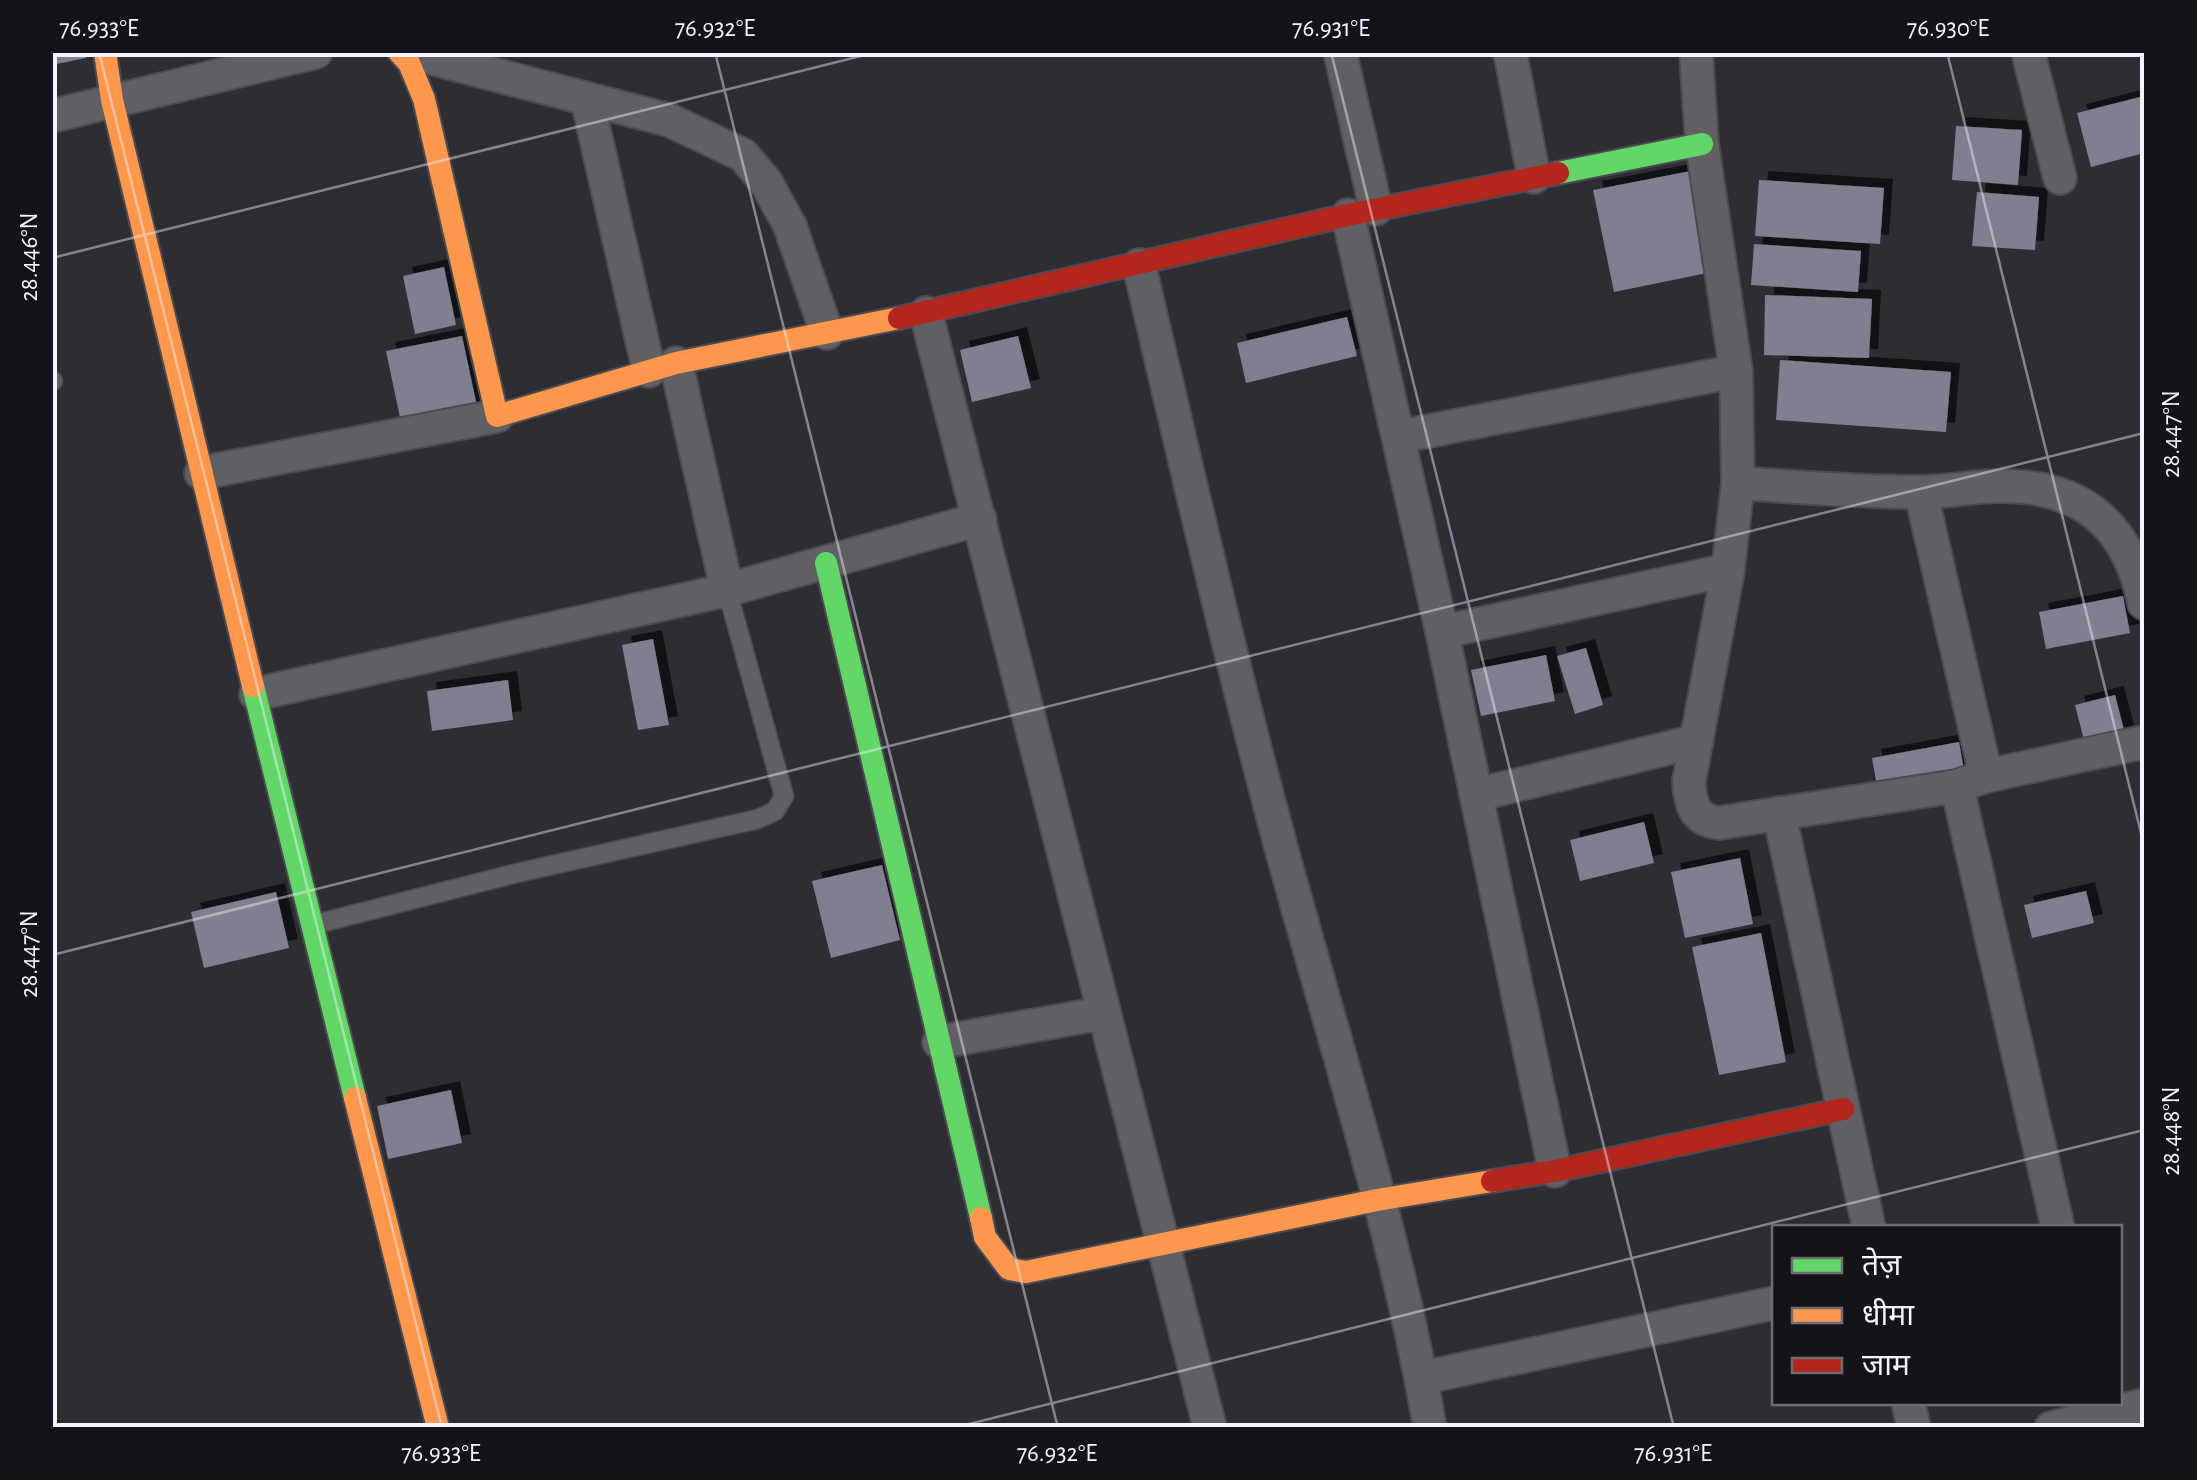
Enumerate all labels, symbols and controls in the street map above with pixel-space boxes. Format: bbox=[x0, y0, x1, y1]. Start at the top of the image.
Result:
text: 76.933°E bbox=[59, 16, 139, 41]
text: 76.932°E bbox=[675, 16, 755, 41]
text: 76.931°E bbox=[1292, 16, 1370, 41]
text: 76.930°E bbox=[1907, 16, 1989, 41]
text: 28.446°N bbox=[17, 212, 42, 302]
text: 28.447°N bbox=[2159, 390, 2184, 478]
text: 28.447°N bbox=[17, 910, 42, 998]
text: 28.448°N bbox=[2159, 1086, 2184, 1176]
legend bbox=[1772, 1225, 2122, 1405]
text: तेज़ bbox=[1862, 1247, 1902, 1281]
text: धीमा bbox=[1862, 1298, 1915, 1331]
text: जाम bbox=[1862, 1351, 1911, 1381]
text: 76.933°E bbox=[401, 1441, 481, 1466]
text: 76.932°E bbox=[1017, 1441, 1097, 1466]
text: 76.931°E bbox=[1634, 1441, 1712, 1466]

